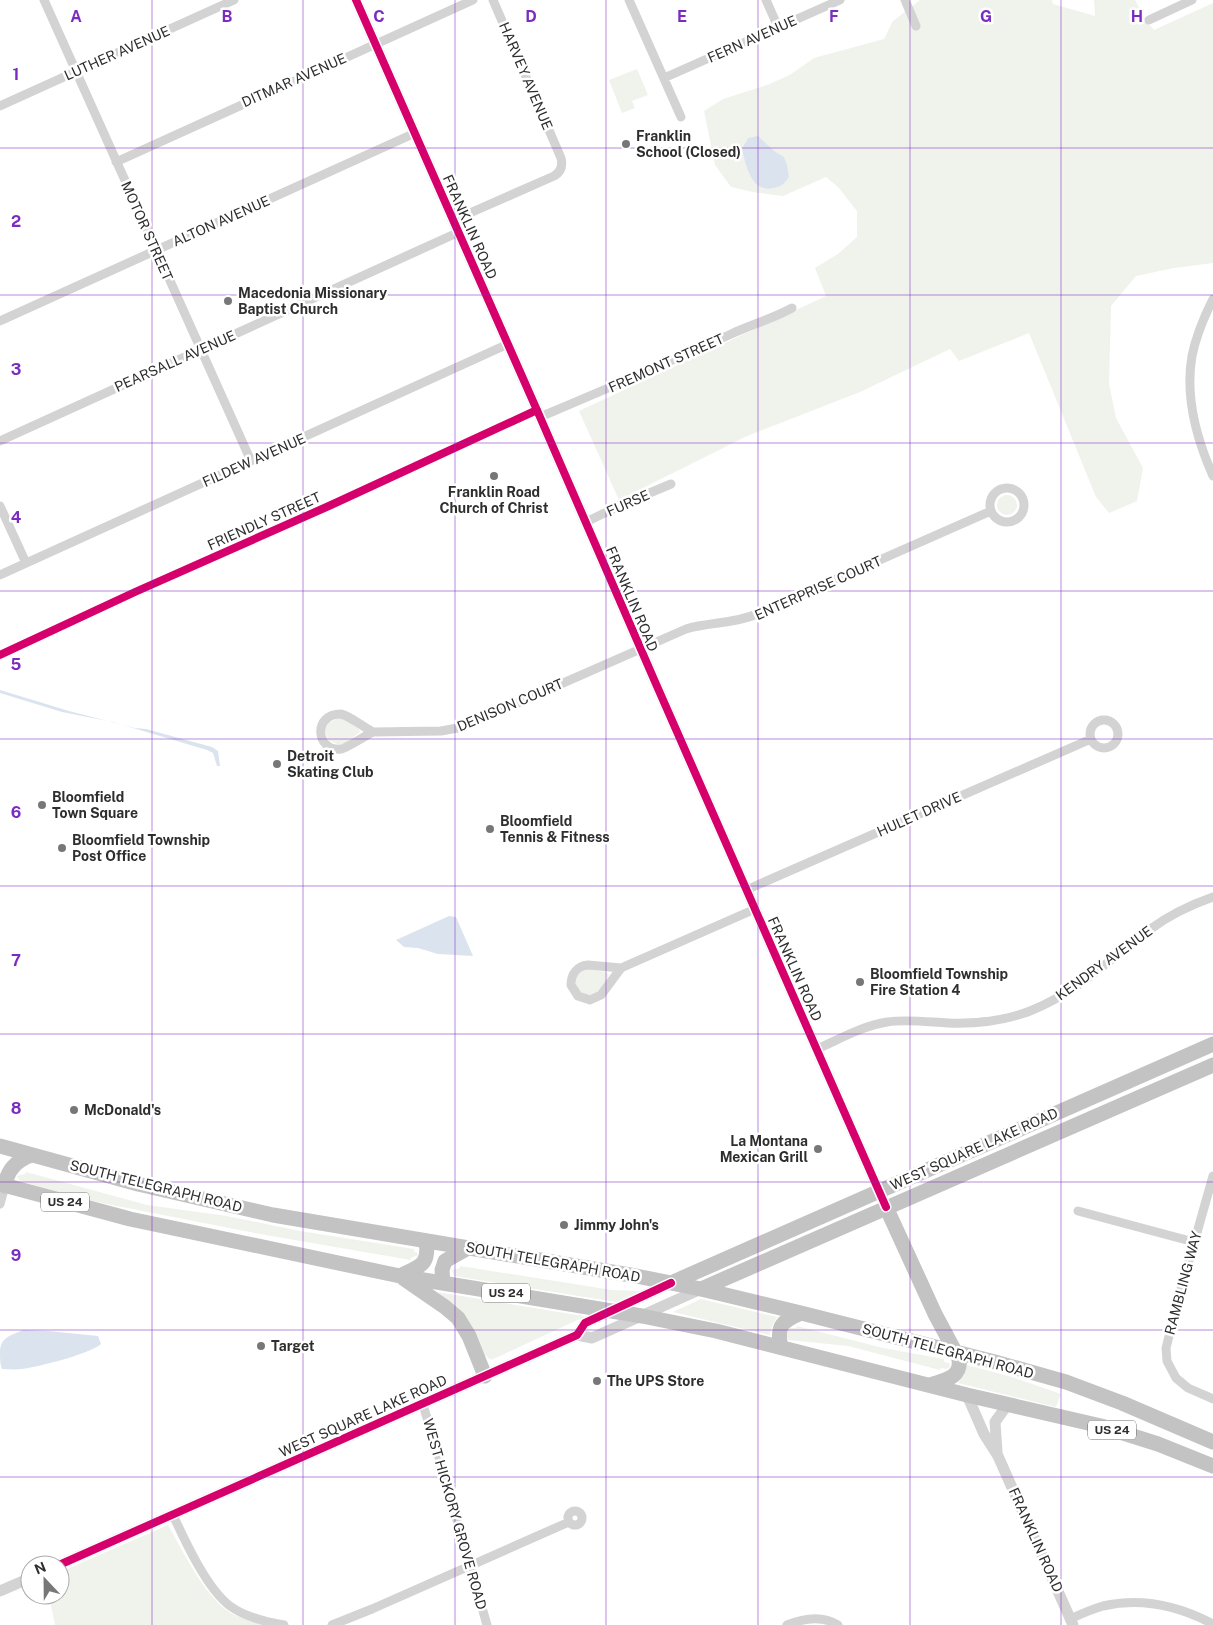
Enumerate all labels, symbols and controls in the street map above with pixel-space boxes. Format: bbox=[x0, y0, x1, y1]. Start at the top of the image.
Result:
text: A bbox=[70, 7, 82, 26]
text: B bbox=[222, 7, 233, 26]
text: C bbox=[373, 7, 385, 26]
text: D bbox=[525, 7, 537, 26]
text: E bbox=[677, 7, 687, 26]
text: F bbox=[829, 7, 839, 26]
text: G bbox=[980, 7, 992, 26]
text: H bbox=[1131, 7, 1143, 26]
street label: FERN AVENUE bbox=[705, 12, 799, 66]
street label: HARVEY AVENUE bbox=[496, 20, 556, 132]
street label: LUTHER AVENUE bbox=[62, 23, 172, 83]
street label: DITMAR AVENUE bbox=[239, 50, 349, 110]
text: 1 bbox=[13, 65, 19, 84]
place label: Franklin School (Closed) bbox=[636, 128, 741, 160]
marker: Franklin School (Closed) bbox=[620, 138, 632, 150]
street label: FRANKLIN ROAD bbox=[440, 172, 500, 282]
street label: MOTOR STREET bbox=[118, 179, 176, 283]
street label: ALTON AVENUE bbox=[170, 192, 272, 250]
text: 2 bbox=[11, 212, 21, 231]
place label: Macedonia Missionary Baptist Church bbox=[238, 285, 387, 317]
marker: Macedonia Missionary Baptist Church bbox=[222, 295, 234, 307]
street label: PEARSALL AVENUE bbox=[112, 327, 238, 395]
street label: FREMONT STREET bbox=[606, 330, 726, 396]
text: 3 bbox=[11, 360, 21, 379]
street label: FILDEW AVENUE bbox=[200, 430, 308, 490]
marker: Franklin Road Church of Christ bbox=[488, 470, 500, 482]
place label: Franklin Road Church of Christ bbox=[439, 484, 549, 516]
street label: FURSE bbox=[604, 486, 652, 520]
street label: FRIENDLY STREET bbox=[205, 489, 323, 553]
text: 4 bbox=[11, 508, 22, 527]
street label: FRANKLIN ROAD bbox=[603, 544, 661, 654]
street label: ENTERPRISE COURT bbox=[752, 553, 884, 623]
text: 5 bbox=[11, 655, 22, 674]
street label: DENISON COURT bbox=[455, 675, 565, 735]
place label: Detroit Skating Club bbox=[287, 748, 374, 780]
marker: Detroit Skating Club bbox=[271, 758, 283, 770]
street label: HULET DRIVE bbox=[874, 788, 964, 840]
place label: Bloomfield Town Square bbox=[52, 789, 138, 821]
marker: Bloomfield Town Square bbox=[36, 799, 48, 811]
text: 6 bbox=[11, 803, 21, 822]
place label: Bloomfield Tennis & Fitness bbox=[500, 813, 610, 845]
marker: Bloomfield Tennis & Fitness bbox=[484, 823, 496, 835]
place label: Bloomfield Township Post Office bbox=[72, 832, 210, 864]
marker: Bloomfield Township Post Office bbox=[56, 842, 68, 854]
street label: FRANKLIN ROAD bbox=[765, 914, 825, 1024]
street label: KENDRY AVENUE bbox=[1053, 923, 1155, 1003]
text: 7 bbox=[11, 951, 21, 970]
place label: Bloomfield Township Fire Station 4 bbox=[870, 966, 1008, 998]
marker: Bloomfield Township Fire Station 4 bbox=[854, 976, 866, 988]
text: 8 bbox=[11, 1099, 22, 1118]
place label: McDonald's bbox=[84, 1102, 161, 1118]
marker: McDonald's bbox=[68, 1104, 80, 1116]
street label: WEST SQUARE LAKE ROAD bbox=[888, 1105, 1060, 1193]
place label: La Montana Mexican Grill bbox=[720, 1133, 808, 1165]
marker: La Montana Mexican Grill bbox=[812, 1143, 824, 1155]
street label: SOUTH TELEGRAPH ROAD bbox=[68, 1157, 244, 1215]
road number: US 24 bbox=[41, 1192, 89, 1212]
place label: Jimmy John's bbox=[574, 1217, 659, 1233]
marker: Jimmy John's bbox=[558, 1219, 570, 1231]
street label: RAMBLING WAY bbox=[1161, 1229, 1205, 1336]
street label: SOUTH TELEGRAPH ROAD bbox=[465, 1239, 641, 1285]
text: 9 bbox=[11, 1246, 21, 1265]
road number: US 24 bbox=[482, 1284, 530, 1302]
street label: SOUTH TELEGRAPH ROAD bbox=[861, 1320, 1035, 1382]
place label: Target bbox=[271, 1338, 315, 1354]
marker: Target bbox=[255, 1340, 267, 1352]
street label: WEST SQUARE LAKE ROAD bbox=[277, 1372, 449, 1460]
place label: The UPS Store bbox=[607, 1373, 704, 1389]
marker: The UPS Store bbox=[591, 1375, 603, 1387]
street label: WEST HICKORY GROVE ROAD bbox=[420, 1417, 490, 1611]
road number: US 24 bbox=[1088, 1420, 1136, 1440]
street label: FRANKLIN ROAD bbox=[1006, 1485, 1066, 1595]
north arrow bbox=[20, 1555, 70, 1605]
text: N bbox=[32, 1558, 48, 1577]

